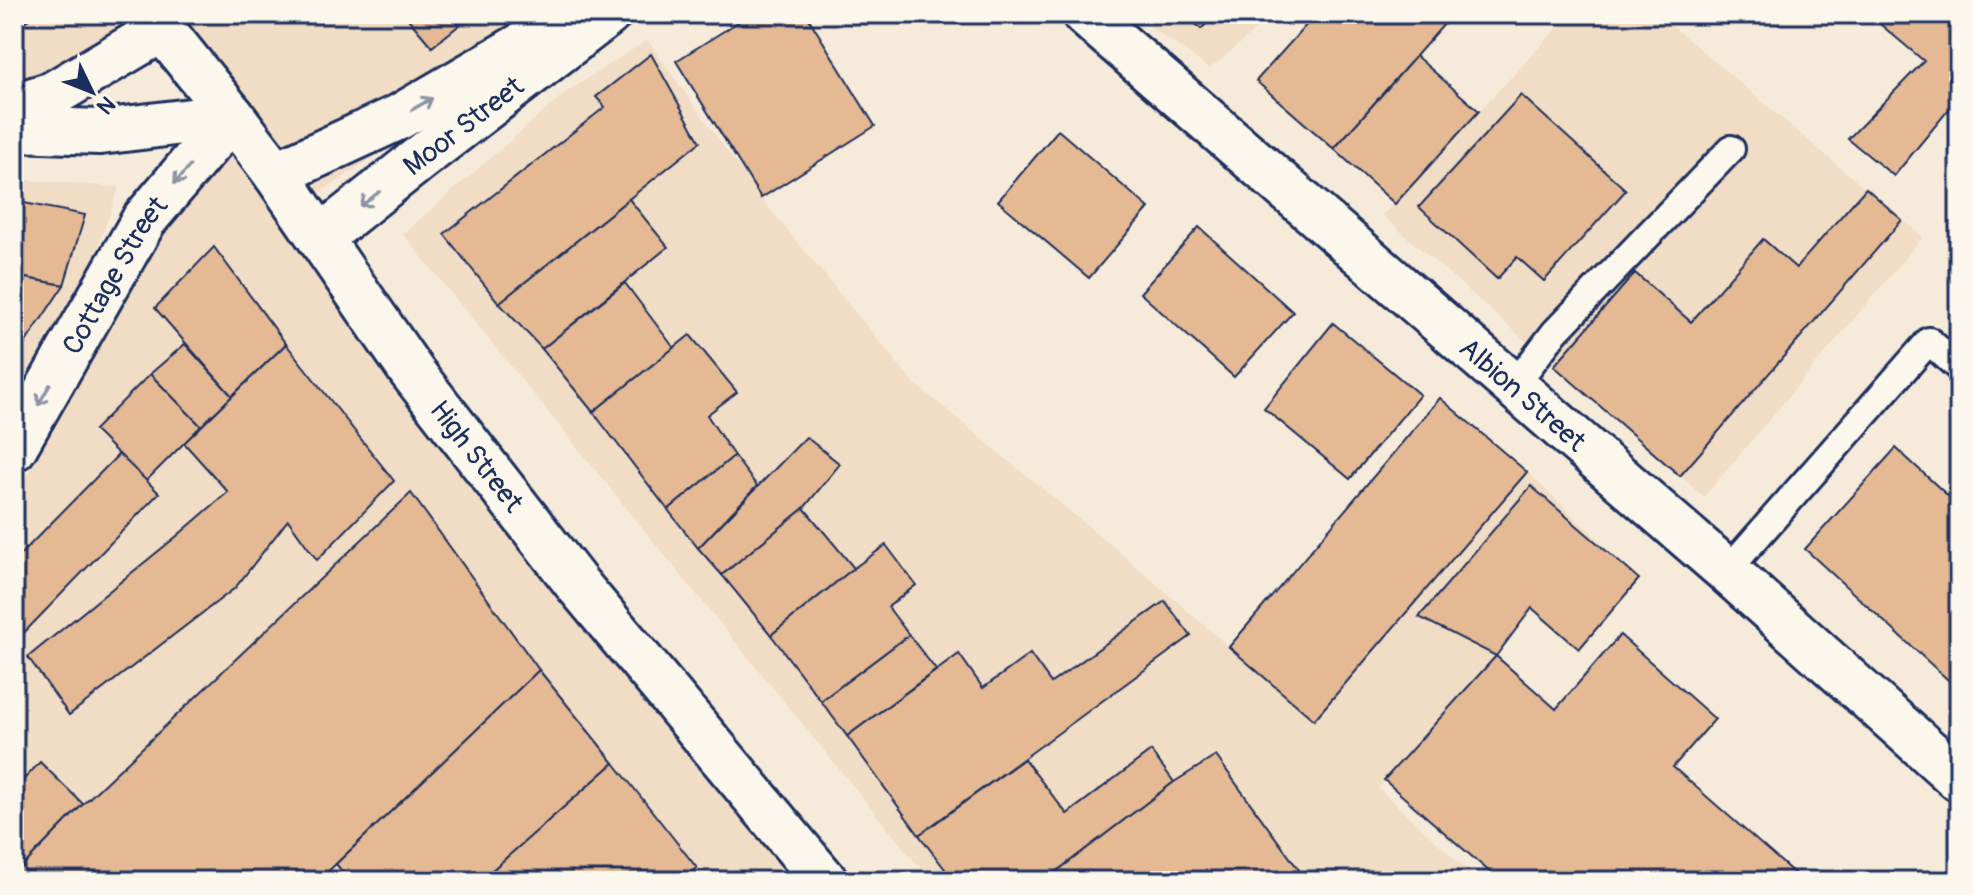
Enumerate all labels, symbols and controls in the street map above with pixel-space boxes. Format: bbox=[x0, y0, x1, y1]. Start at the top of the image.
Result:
north arrow bbox=[52, 52, 132, 132]
street label: Moor Street bbox=[397, 69, 531, 184]
text: N bbox=[90, 90, 121, 120]
one-way arrow bbox=[410, 96, 433, 112]
one-way arrow bbox=[173, 165, 191, 185]
street label: Cottage Street bbox=[55, 189, 176, 361]
one-way arrow bbox=[360, 190, 381, 208]
street label: Albion Street bbox=[1452, 331, 1593, 460]
one-way arrow bbox=[36, 383, 52, 406]
street label: High Street bbox=[422, 394, 531, 520]

